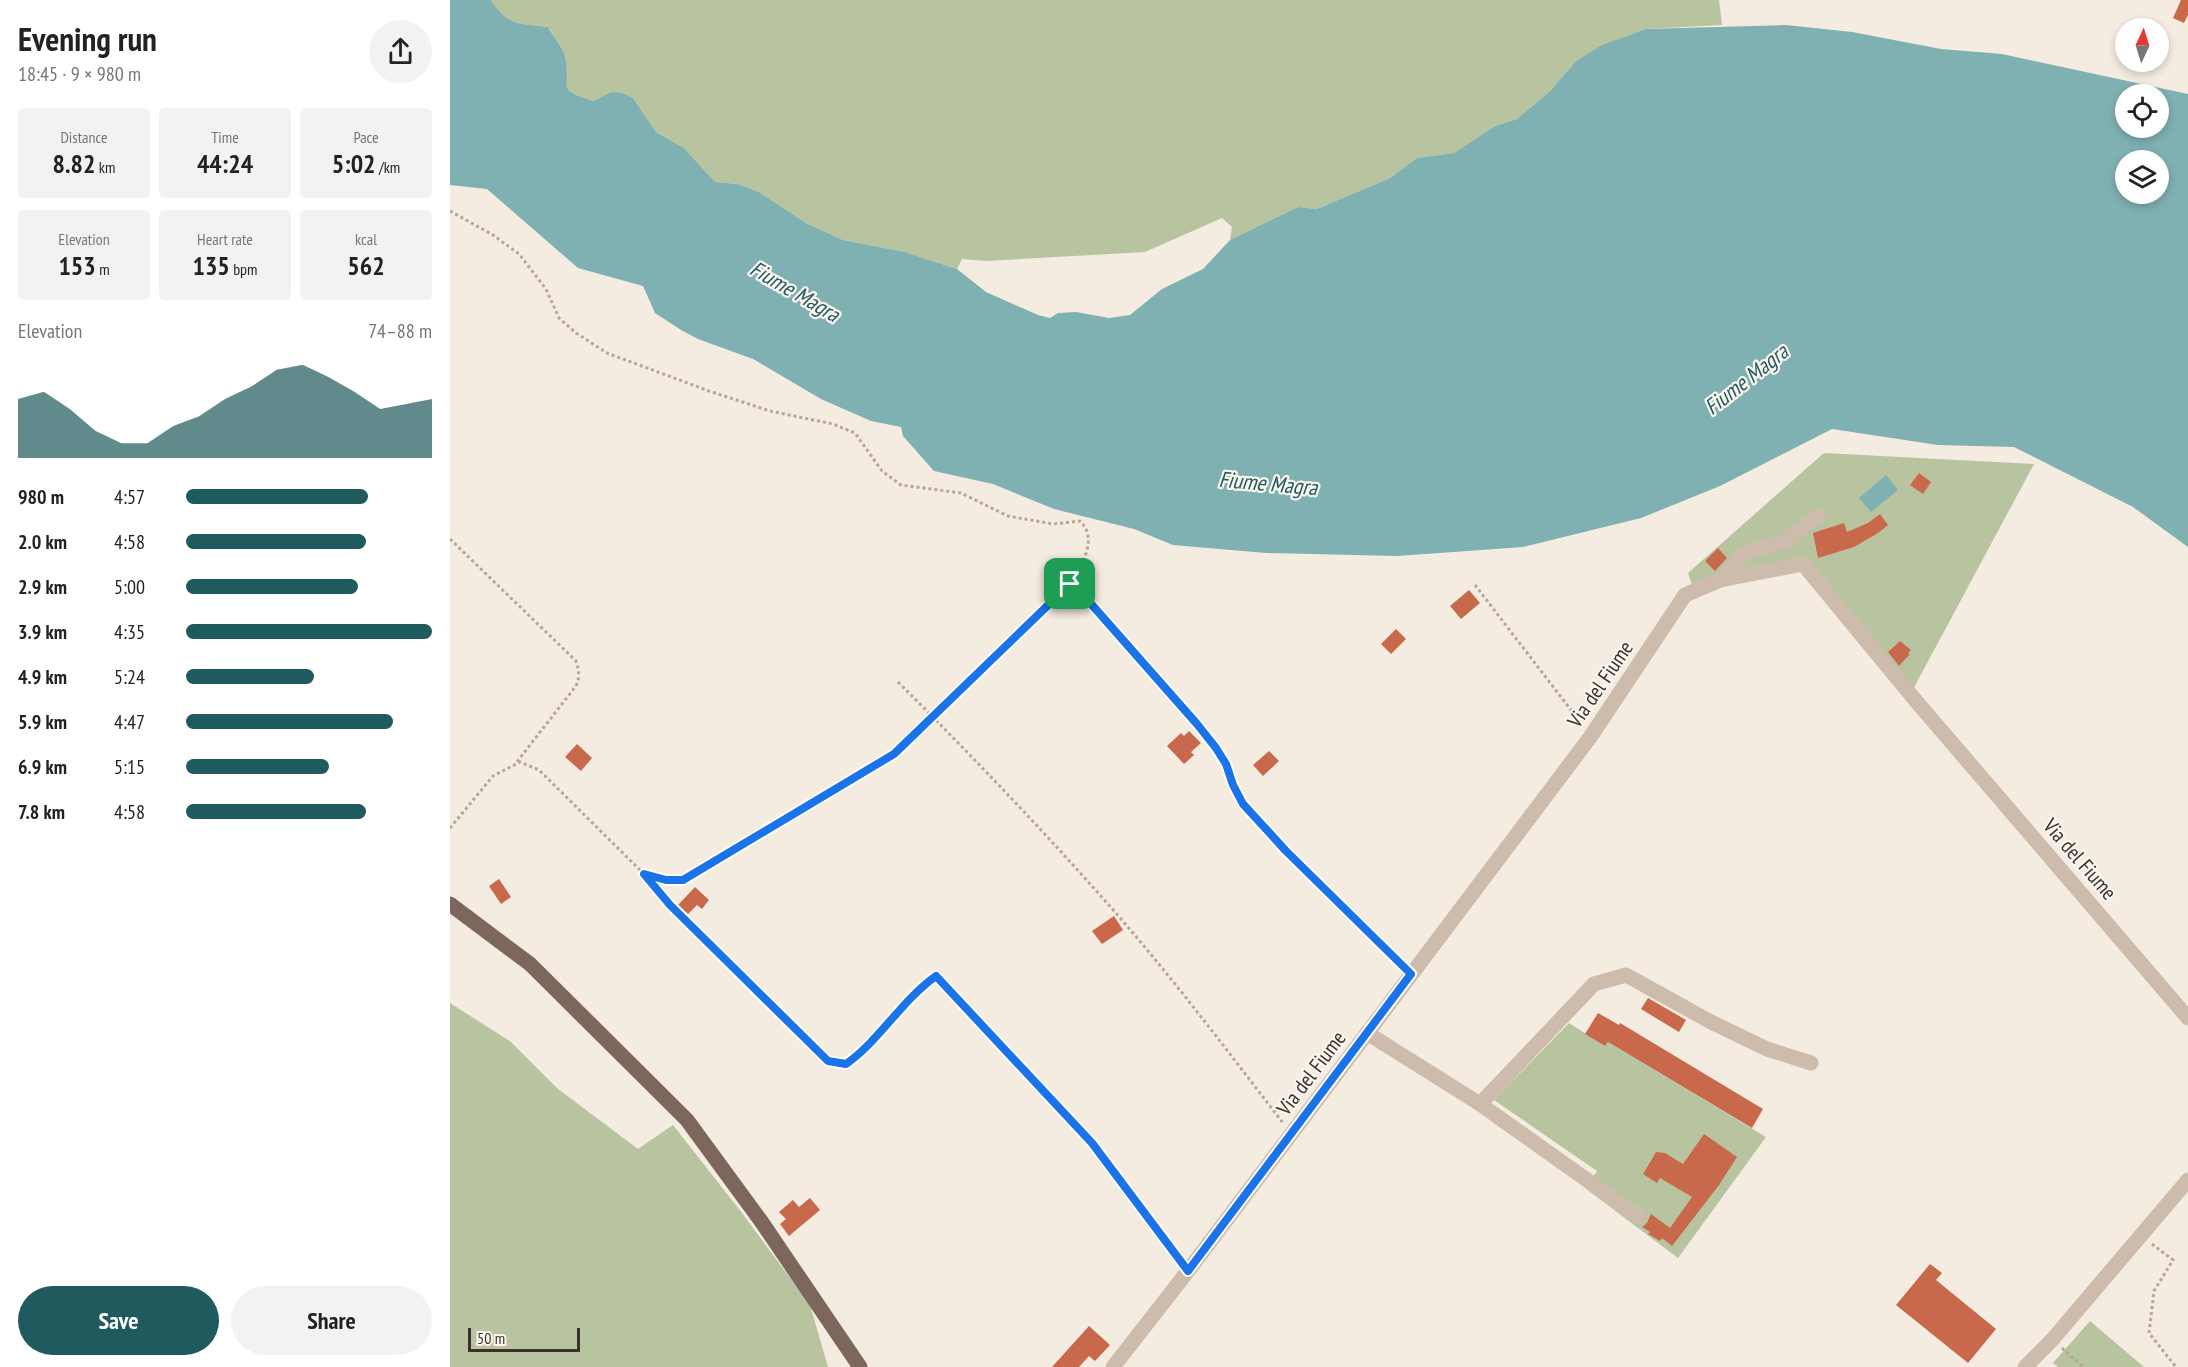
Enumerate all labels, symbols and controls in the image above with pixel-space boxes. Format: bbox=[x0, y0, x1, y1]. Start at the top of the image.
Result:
text: Evening run bbox=[18, 17, 157, 60]
north arrow bbox=[2115, 18, 2169, 72]
map controls bbox=[2115, 18, 2169, 204]
button: share bbox=[369, 20, 432, 83]
text: 18:45 · 9 × 980 m bbox=[18, 61, 141, 87]
button: locate bbox=[2115, 84, 2169, 138]
text: Distance bbox=[60, 127, 108, 147]
text: Time bbox=[211, 127, 239, 147]
text: Pace bbox=[353, 127, 379, 147]
text: 8.82 bbox=[53, 147, 95, 180]
text: 44:24 bbox=[197, 147, 253, 180]
text: 5:02 bbox=[332, 147, 376, 180]
button: layers bbox=[2115, 150, 2169, 204]
text: km bbox=[95, 157, 115, 177]
text: /km bbox=[376, 157, 400, 177]
text: Elevation bbox=[58, 229, 110, 249]
text: Heart rate bbox=[197, 229, 253, 249]
text: kcal bbox=[355, 229, 377, 249]
text: 153 bbox=[58, 249, 96, 282]
text: 135 bbox=[192, 249, 230, 282]
text: 562 bbox=[347, 249, 385, 282]
water label: Fiume Magra bbox=[745, 254, 846, 328]
text: m bbox=[96, 259, 110, 279]
text: bpm bbox=[230, 259, 258, 279]
text: Elevation bbox=[18, 318, 82, 344]
text: 74–88 m bbox=[368, 318, 432, 344]
water label: Fiume Magra bbox=[1699, 337, 1794, 420]
water label: Fiume Magra bbox=[1218, 465, 1320, 501]
text: 980 m bbox=[18, 484, 64, 510]
text: 4:57 bbox=[114, 484, 145, 510]
text: 2.0 km bbox=[18, 529, 67, 555]
text: 4:58 bbox=[114, 529, 145, 555]
pin bbox=[1044, 558, 1095, 609]
icon: arrive bbox=[1053, 567, 1086, 600]
text: 2.9 km bbox=[18, 574, 67, 600]
text: 5:00 bbox=[114, 574, 145, 600]
text: 3.9 km bbox=[18, 619, 67, 645]
text: 4:35 bbox=[114, 619, 145, 645]
street label: Via del Fiume bbox=[1561, 635, 1639, 733]
text: 4.9 km bbox=[18, 664, 67, 690]
text: 5:24 bbox=[114, 664, 145, 690]
text: 5.9 km bbox=[18, 709, 67, 735]
text: 4:47 bbox=[114, 709, 145, 735]
text: 6.9 km bbox=[18, 754, 67, 780]
text: 5:15 bbox=[114, 754, 145, 780]
text: 7.8 km bbox=[18, 799, 65, 825]
text: 4:58 bbox=[114, 799, 145, 825]
street label: Via del Fiume bbox=[2037, 812, 2123, 905]
street label: Via del Fiume bbox=[1270, 1025, 1352, 1121]
button: Save bbox=[18, 1286, 219, 1355]
button: Share bbox=[231, 1286, 432, 1355]
scale bar bbox=[468, 1325, 580, 1352]
text: 50 m bbox=[477, 1328, 505, 1348]

